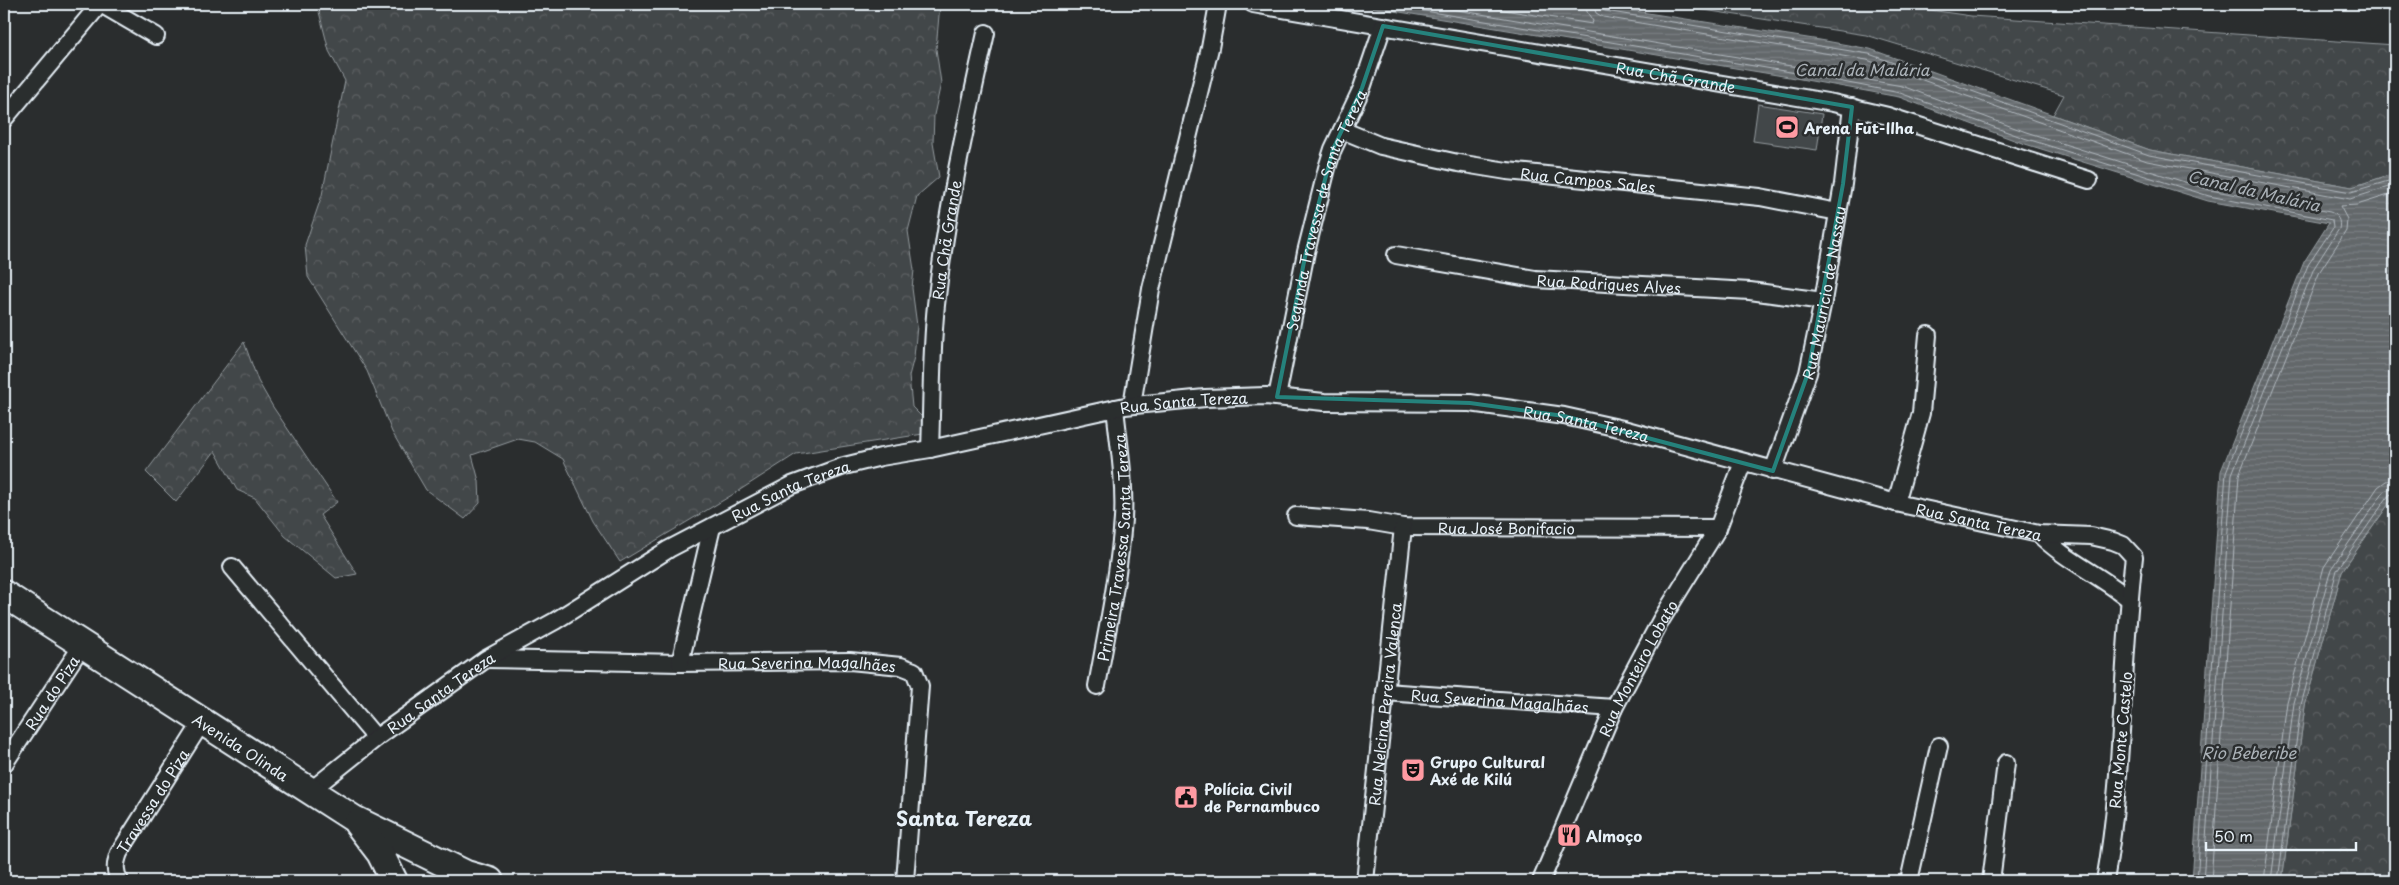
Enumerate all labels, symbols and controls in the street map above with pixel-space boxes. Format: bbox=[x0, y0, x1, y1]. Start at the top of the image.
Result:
street label: Rua Chã Grande bbox=[1614, 55, 1737, 98]
water label: Canal da Malária bbox=[1794, 57, 1931, 81]
street label: Segunda Travessa de Santa Tereza bbox=[1279, 84, 1372, 333]
sports icon: Arena Fut-Ilha bbox=[1774, 114, 1800, 140]
place label: Arena Fut-Ilha bbox=[1803, 116, 1914, 139]
street label: Rua Campos Sales bbox=[1519, 161, 1657, 198]
water label: Canal da Malária bbox=[2185, 163, 2324, 217]
street label: Rua Chã Grande bbox=[925, 178, 966, 301]
street label: Rua Mauricio de Nassau bbox=[1795, 204, 1851, 383]
street label: Rua Rodrigues Alves bbox=[1536, 268, 1682, 299]
street label: Rua Santa Tereza bbox=[1117, 385, 1249, 418]
street label: Rua Santa Tereza bbox=[1522, 399, 1653, 447]
street label: Primeira Travessa Santa Tereza bbox=[1090, 432, 1135, 663]
street label: Rua Santa Tereza bbox=[727, 453, 853, 526]
street label: Rua Santa Tereza bbox=[1914, 496, 2045, 546]
street label: Rua José Bonifacio bbox=[1438, 516, 1575, 539]
street label: Rua Monteiro Lobato bbox=[1592, 595, 1683, 740]
street label: Rua Nelcina Pereira Valenca bbox=[1362, 601, 1406, 807]
street label: Rua Santa Tereza bbox=[382, 645, 499, 738]
street label: Rua do Piza bbox=[18, 650, 85, 734]
street label: Rua Severina Magalhães bbox=[718, 650, 897, 677]
street label: Rua Monte Castelo bbox=[2103, 671, 2137, 809]
street label: Rua Severina Magalhães bbox=[1410, 682, 1590, 718]
street label: Avenida Olinda bbox=[189, 707, 294, 786]
water label: Rio Beberibe bbox=[2201, 740, 2298, 764]
street label: Travessa do Piza bbox=[110, 744, 194, 858]
place label: Grupo Cultural Axé de Kilú bbox=[1429, 750, 1545, 790]
theatre icon: Grupo Cultural Axé de Kilú bbox=[1400, 757, 1426, 783]
place label: Polícia Civil de Pernambuco bbox=[1204, 777, 1320, 817]
public building icon: Polícia Civil de Pernambuco bbox=[1173, 784, 1199, 810]
district label: Santa Tereza bbox=[896, 803, 1033, 833]
scale bar bbox=[2206, 820, 2356, 852]
restaurant icon: Almoço bbox=[1556, 822, 1582, 848]
place label: Almoço bbox=[1586, 824, 1642, 847]
text: 50 m bbox=[2214, 824, 2253, 847]

